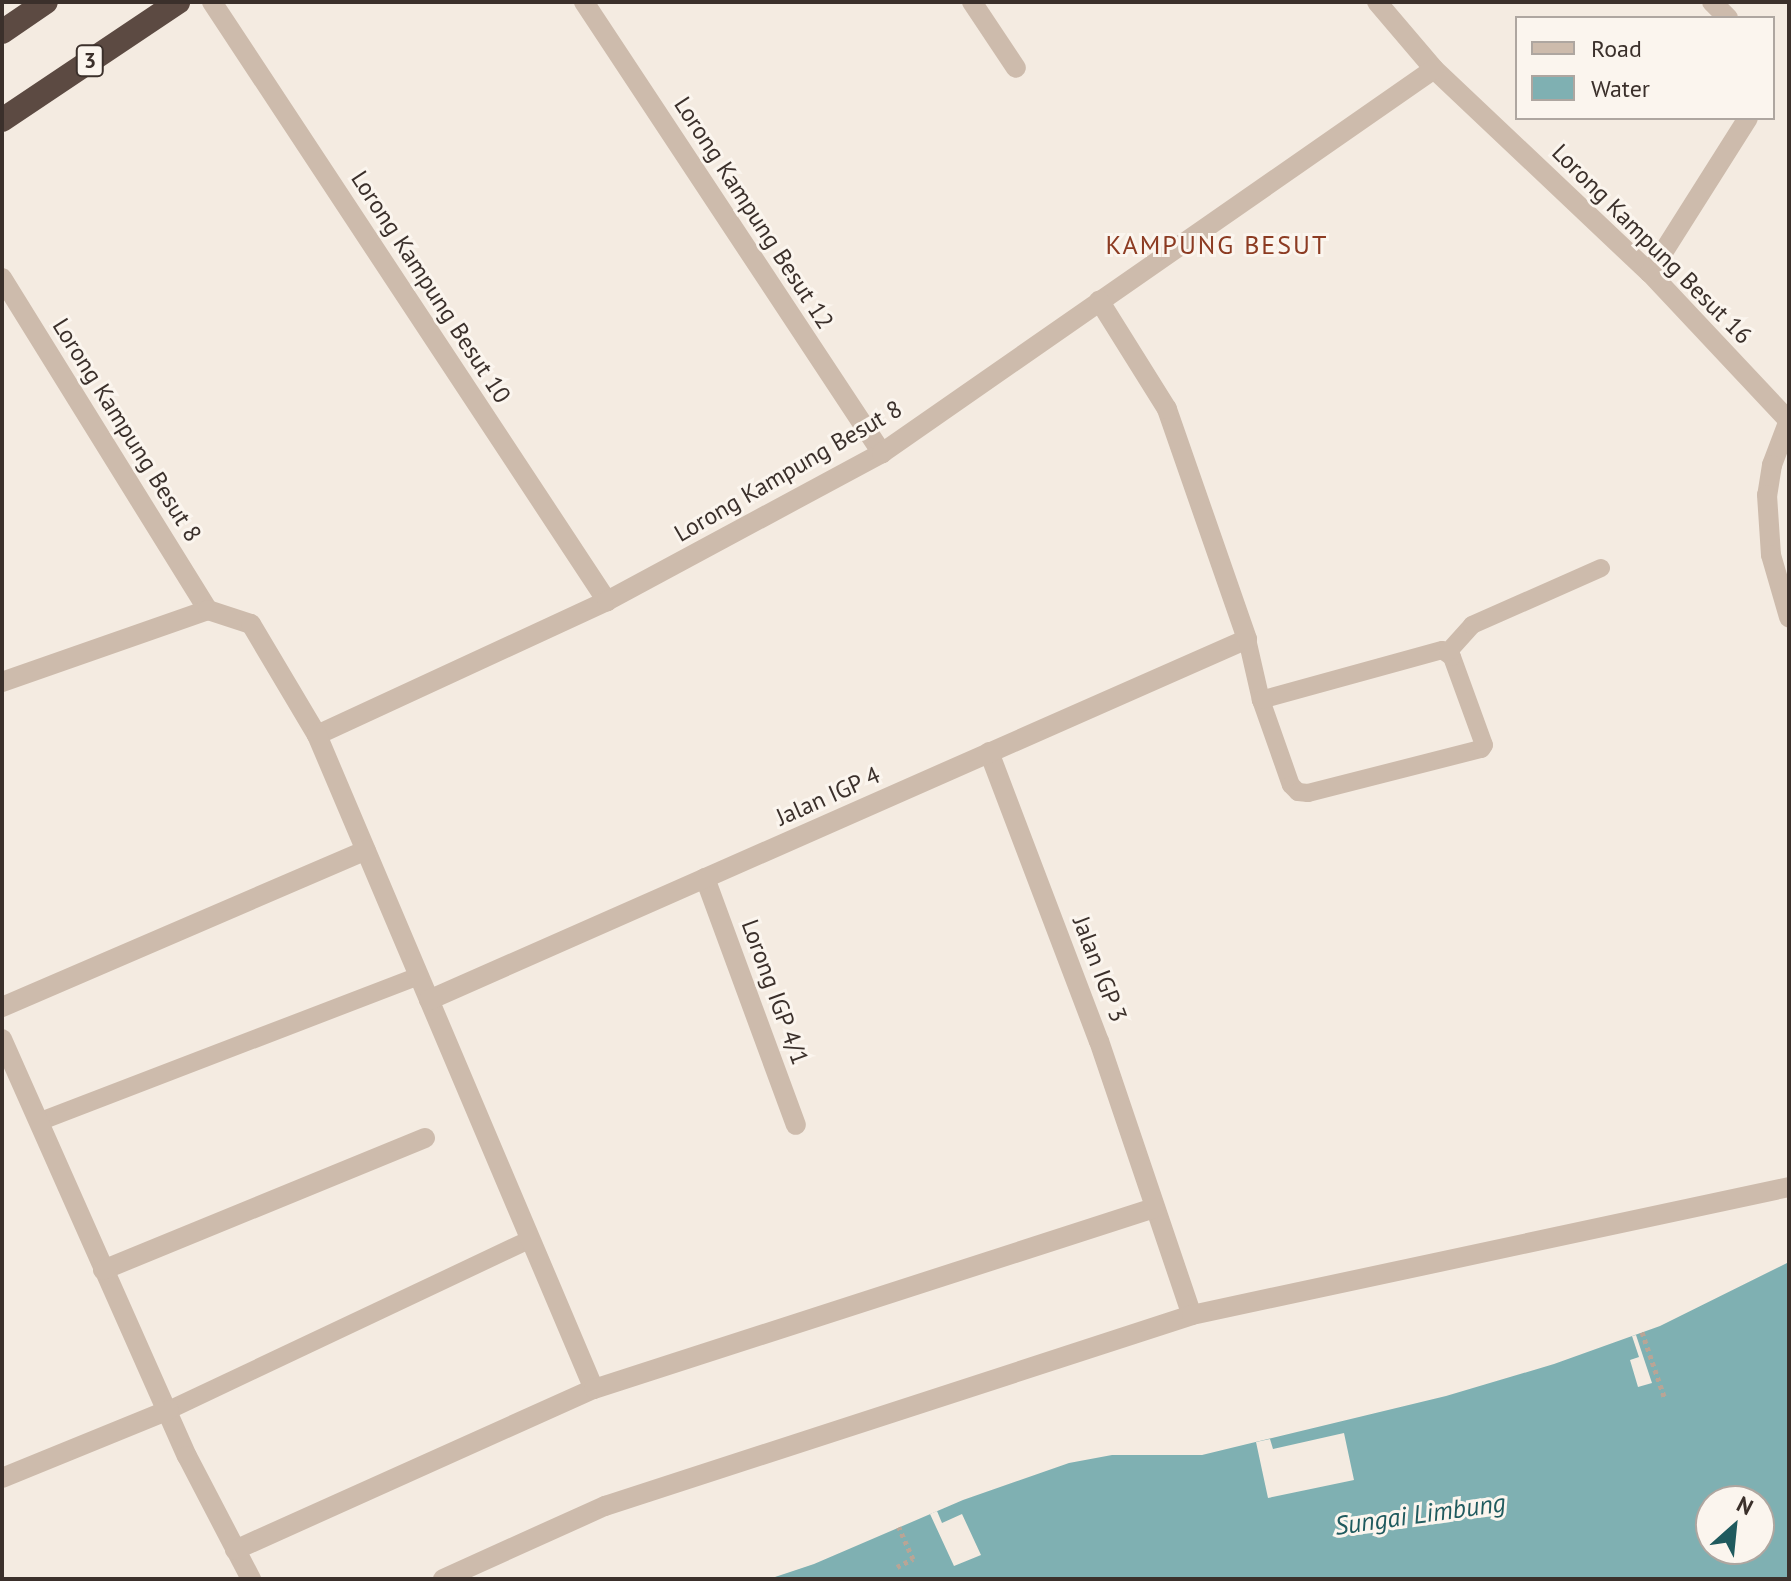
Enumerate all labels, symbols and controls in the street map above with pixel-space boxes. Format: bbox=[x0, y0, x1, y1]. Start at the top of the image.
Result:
legend bbox=[1515, 16, 1775, 120]
text: Road bbox=[1591, 33, 1642, 64]
road number: 3 bbox=[74, 43, 106, 79]
text: Water bbox=[1591, 73, 1650, 104]
street label: Lorong Kampung Besut 12 bbox=[668, 92, 840, 334]
street label: Lorong Kampung Besut 16 bbox=[1546, 138, 1758, 350]
street label: Lorong Kampung Besut 10 bbox=[345, 166, 517, 408]
district label: KAMPUNG BESUT bbox=[1105, 229, 1329, 261]
street label: Lorong Kampung Besut 8 bbox=[46, 313, 208, 547]
street label: Lorong Kampung Besut 8 bbox=[669, 394, 907, 548]
street label: Jalan IGP 4 bbox=[771, 760, 885, 832]
street label: Jalan IGP 3 bbox=[1067, 912, 1133, 1026]
street label: Lorong IGP 4/1 bbox=[735, 915, 815, 1069]
north arrow bbox=[1695, 1485, 1775, 1565]
water label: Sungai Limbung bbox=[1332, 1487, 1508, 1541]
text: N bbox=[1732, 1490, 1758, 1521]

